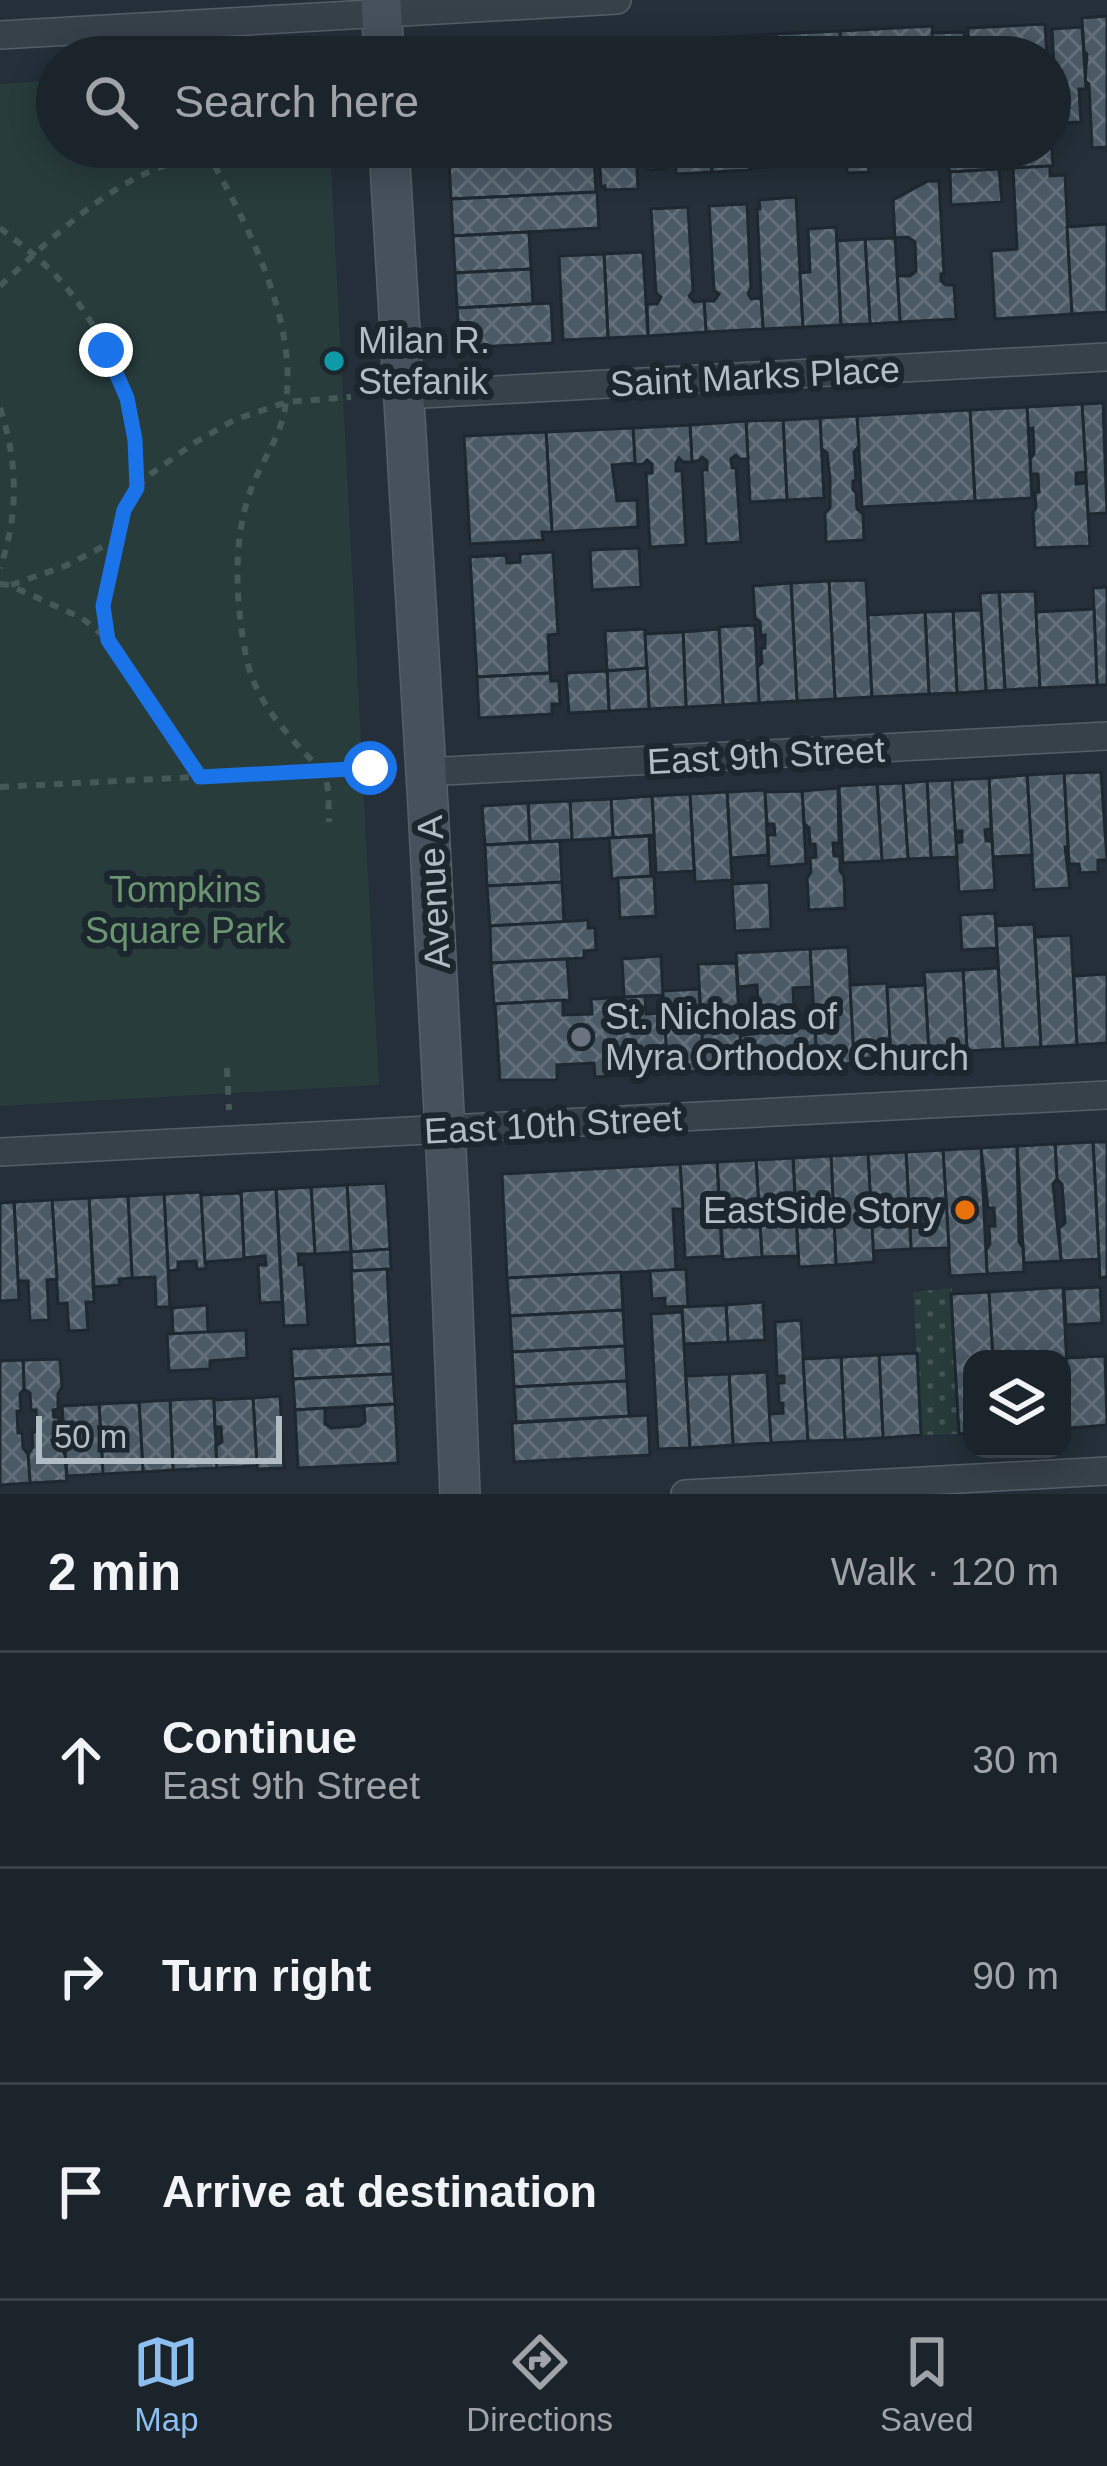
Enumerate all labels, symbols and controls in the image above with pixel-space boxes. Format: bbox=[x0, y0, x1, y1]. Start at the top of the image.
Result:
search box bbox=[36, 36, 1071, 168]
icon: search bbox=[78, 69, 144, 135]
text: Search here bbox=[174, 76, 419, 127]
place label: Milan R. Stefanik bbox=[358, 320, 490, 402]
route end bbox=[79, 323, 133, 377]
marker: Milan R. Stefanik bbox=[321, 348, 347, 374]
street label: Saint Marks Place bbox=[609, 348, 901, 405]
street label: East 9th Street bbox=[646, 729, 886, 782]
route start bbox=[343, 741, 397, 795]
street label: Avenue A bbox=[409, 814, 458, 970]
park label: Tompkins Square Park bbox=[85, 869, 286, 951]
place label: St. Nicholas of Myra Orthodox Church bbox=[605, 996, 969, 1078]
marker: St. Nicholas of Myra Orthodox Church bbox=[568, 1024, 594, 1050]
street label: East 10th Street bbox=[423, 1097, 683, 1152]
place label: EastSide Story bbox=[703, 1190, 941, 1231]
marker: EastSide Story bbox=[952, 1197, 978, 1223]
map controls bbox=[963, 1350, 1071, 1458]
button: layers bbox=[963, 1350, 1071, 1458]
scale bar bbox=[36, 1410, 282, 1463]
text: 50 m bbox=[54, 1418, 127, 1455]
text: 2 min bbox=[48, 1544, 181, 1601]
text: Walk · 120 m bbox=[831, 1550, 1059, 1593]
text: Continue bbox=[162, 1712, 357, 1763]
icon: ahead bbox=[48, 1727, 114, 1793]
text: 30 m bbox=[972, 1738, 1059, 1781]
text: East 9th Street bbox=[162, 1764, 420, 1807]
icon: right bbox=[48, 1943, 114, 2009]
text: Turn right bbox=[162, 1950, 371, 2001]
text: 90 m bbox=[972, 1954, 1059, 1997]
icon: arrive bbox=[48, 2159, 114, 2225]
text: Arrive at destination bbox=[162, 2166, 597, 2217]
tab: Map bbox=[133, 2329, 199, 2439]
tab: Directions bbox=[466, 2329, 613, 2439]
tab: Saved bbox=[880, 2329, 974, 2439]

